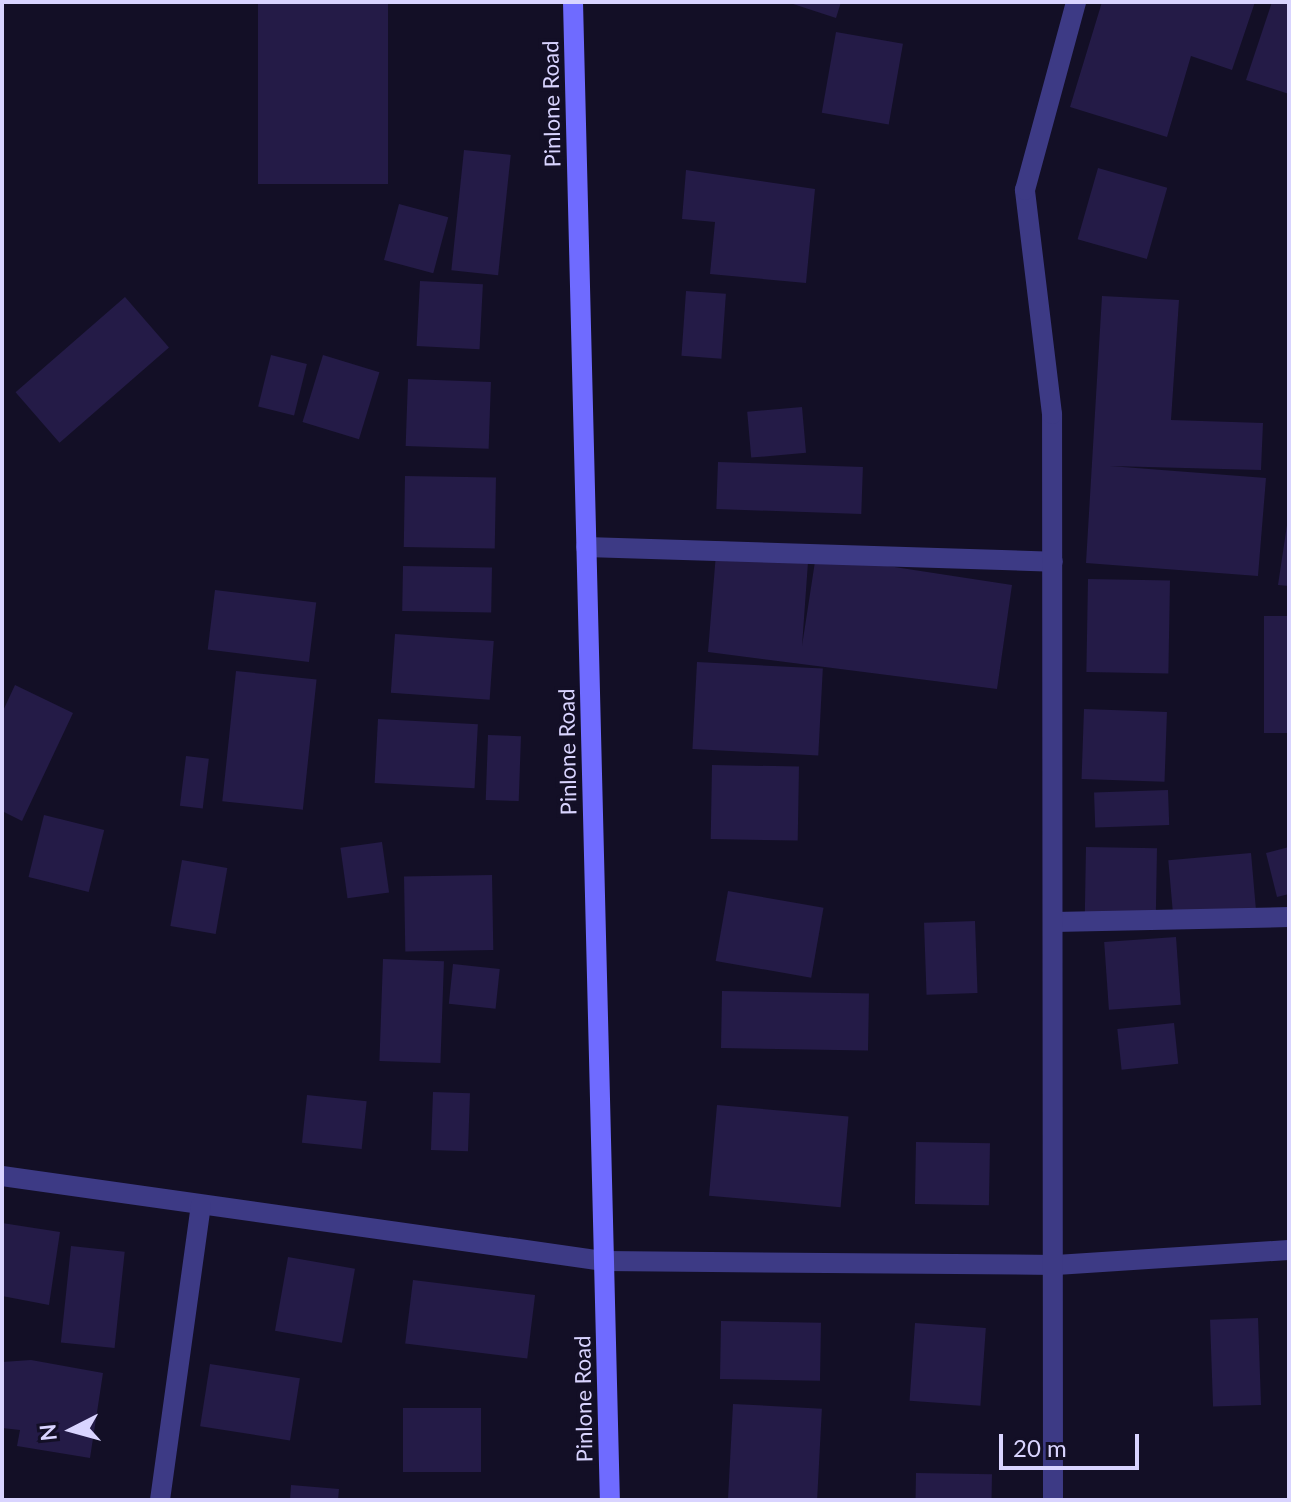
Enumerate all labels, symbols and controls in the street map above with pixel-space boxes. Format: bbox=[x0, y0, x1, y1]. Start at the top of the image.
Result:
street label: Pinlone Road bbox=[537, 40, 565, 168]
street label: Pinlone Road bbox=[553, 688, 581, 816]
street label: Pinlone Road bbox=[569, 1335, 597, 1463]
north arrow bbox=[32, 1390, 112, 1470]
scale bar bbox=[1003, 1418, 1143, 1468]
text: N bbox=[33, 1423, 62, 1442]
text: 20 m bbox=[1013, 1433, 1067, 1462]

